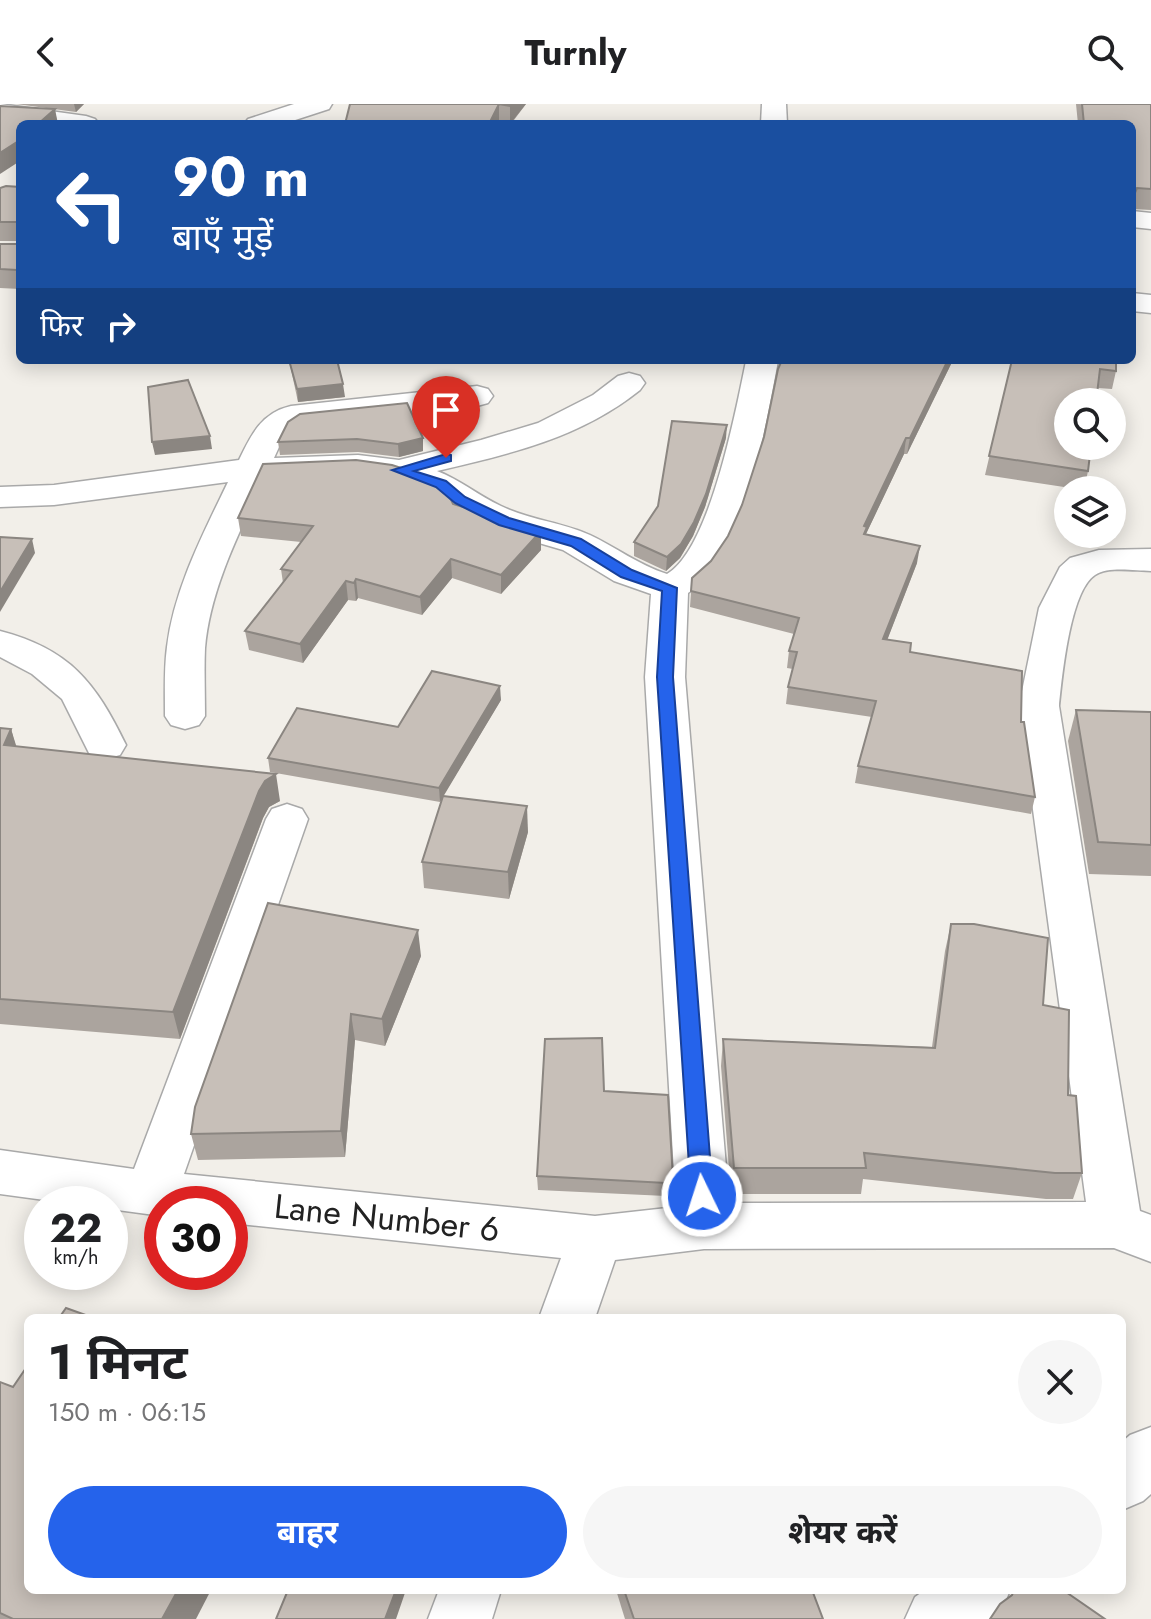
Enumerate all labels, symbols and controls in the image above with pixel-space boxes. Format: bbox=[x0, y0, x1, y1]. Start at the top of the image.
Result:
text: Turnly bbox=[525, 26, 627, 78]
icon: back bbox=[24, 30, 68, 74]
icon: search bbox=[1083, 30, 1127, 74]
text: 90 m bbox=[172, 136, 309, 217]
icon: left bbox=[40, 152, 144, 256]
text: बाएँ मुड़ें bbox=[172, 211, 273, 263]
text: फिर bbox=[40, 304, 83, 347]
icon: right bbox=[99, 304, 143, 348]
pin bbox=[412, 376, 480, 458]
icon: arrive bbox=[424, 388, 468, 432]
map controls bbox=[1054, 388, 1126, 548]
button: search bbox=[1054, 388, 1126, 460]
button: layers bbox=[1054, 476, 1126, 548]
position arrow bbox=[660, 1154, 744, 1238]
street label: Lane Number 6 bbox=[272, 1182, 502, 1254]
speed limit sign: 30 bbox=[144, 1186, 248, 1290]
text: 22 bbox=[50, 1199, 102, 1257]
text: km/h bbox=[53, 1243, 99, 1272]
text: 1 मिनट bbox=[48, 1328, 188, 1397]
button: close bbox=[1018, 1340, 1102, 1424]
text: 150 m · 06:15 bbox=[48, 1393, 206, 1431]
button: बाहर bbox=[48, 1486, 567, 1578]
button: शेयर करें bbox=[583, 1486, 1102, 1578]

